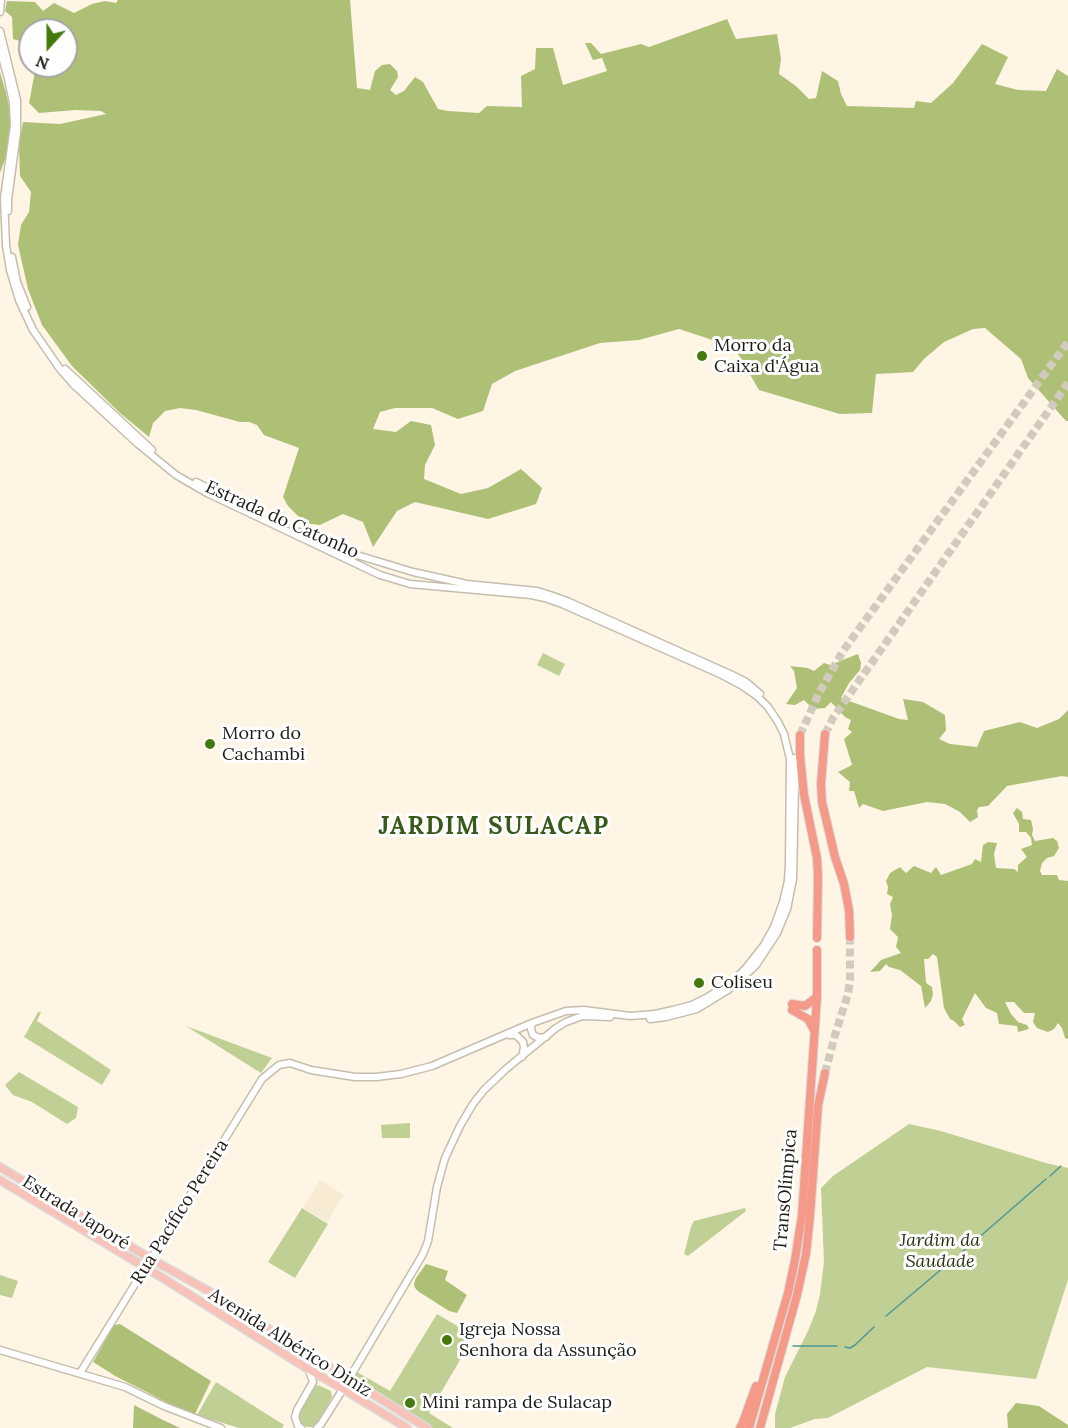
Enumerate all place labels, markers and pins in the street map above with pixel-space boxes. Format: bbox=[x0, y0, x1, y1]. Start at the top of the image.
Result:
place label: Morro da Caixa d'Água bbox=[714, 335, 819, 378]
marker: Morro da Caixa d'Água bbox=[695, 349, 709, 363]
place label: Morro do Cachambi bbox=[222, 723, 305, 766]
marker: Morro do Cachambi bbox=[203, 737, 217, 751]
place label: Coliseu bbox=[711, 972, 773, 994]
marker: Coliseu bbox=[692, 976, 706, 990]
place label: Igreja Nossa Senhora da Assunção bbox=[459, 1319, 637, 1362]
marker: Igreja Nossa Senhora da Assunção bbox=[440, 1333, 454, 1347]
place label: Mini rampa de Sulacap bbox=[422, 1392, 612, 1414]
marker: Mini rampa de Sulacap bbox=[403, 1396, 417, 1410]

